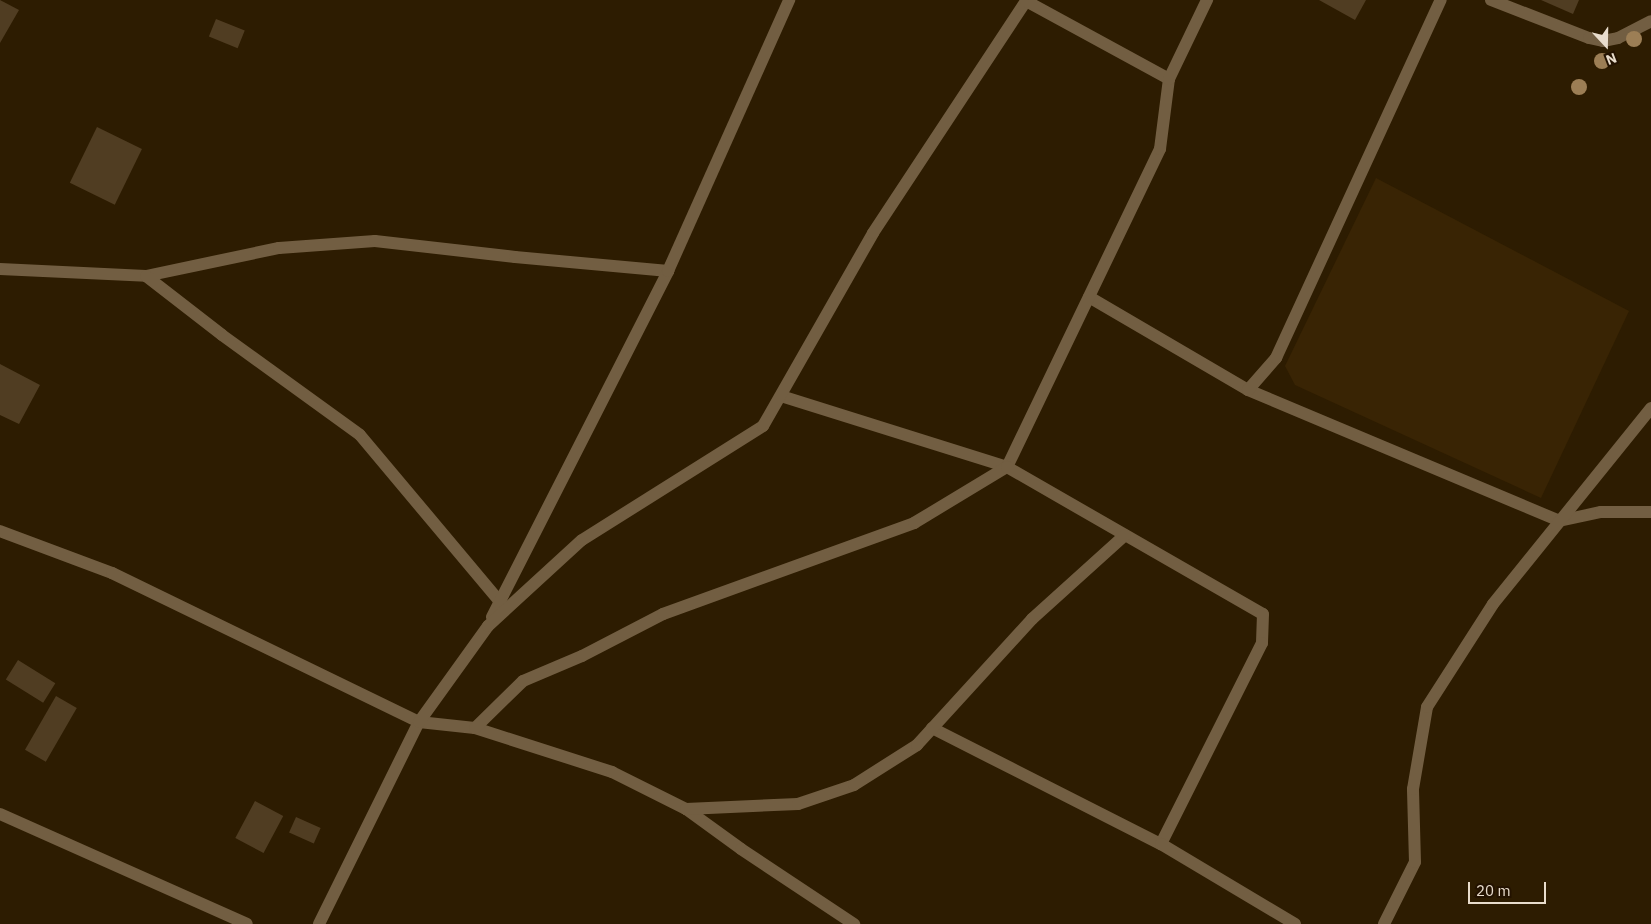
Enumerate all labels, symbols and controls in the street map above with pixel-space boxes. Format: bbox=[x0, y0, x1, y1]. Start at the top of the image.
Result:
north arrow bbox=[1581, 20, 1631, 70]
text: N bbox=[1603, 49, 1619, 69]
scale bar bbox=[1471, 872, 1548, 904]
text: 20 m bbox=[1476, 881, 1511, 900]

